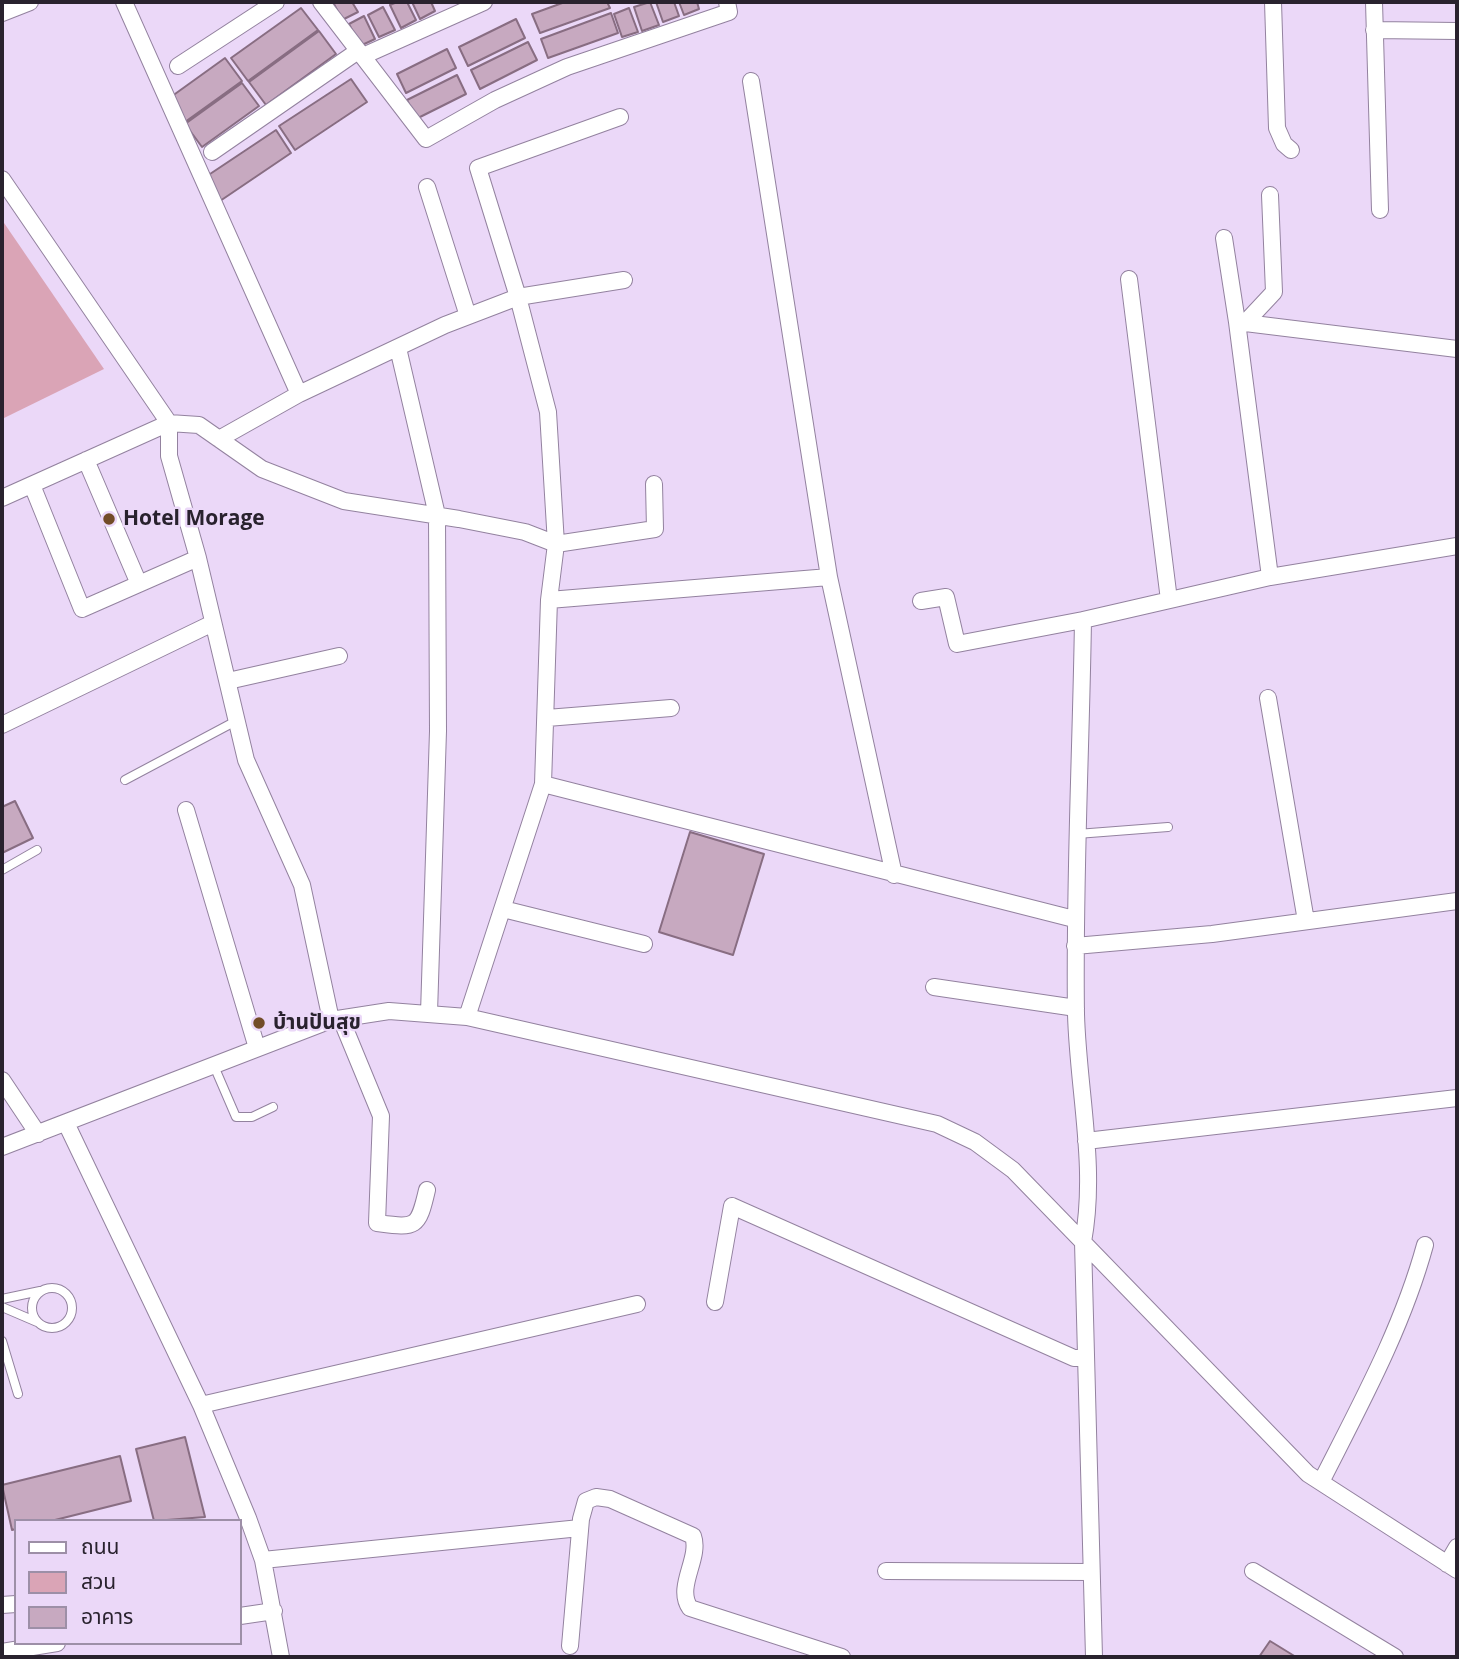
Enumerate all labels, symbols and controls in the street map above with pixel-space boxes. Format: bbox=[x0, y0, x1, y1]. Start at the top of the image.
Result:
place label: Hotel Morage bbox=[123, 506, 265, 532]
marker: Hotel Morage bbox=[101, 511, 117, 527]
place label: บ้านปันสุข bbox=[273, 1010, 361, 1036]
marker: บ้านปันสุข bbox=[251, 1015, 267, 1031]
legend bbox=[14, 1519, 242, 1645]
text: ถนน bbox=[81, 1532, 119, 1560]
text: สวน bbox=[81, 1567, 116, 1595]
text: อาคาร bbox=[81, 1602, 133, 1630]

